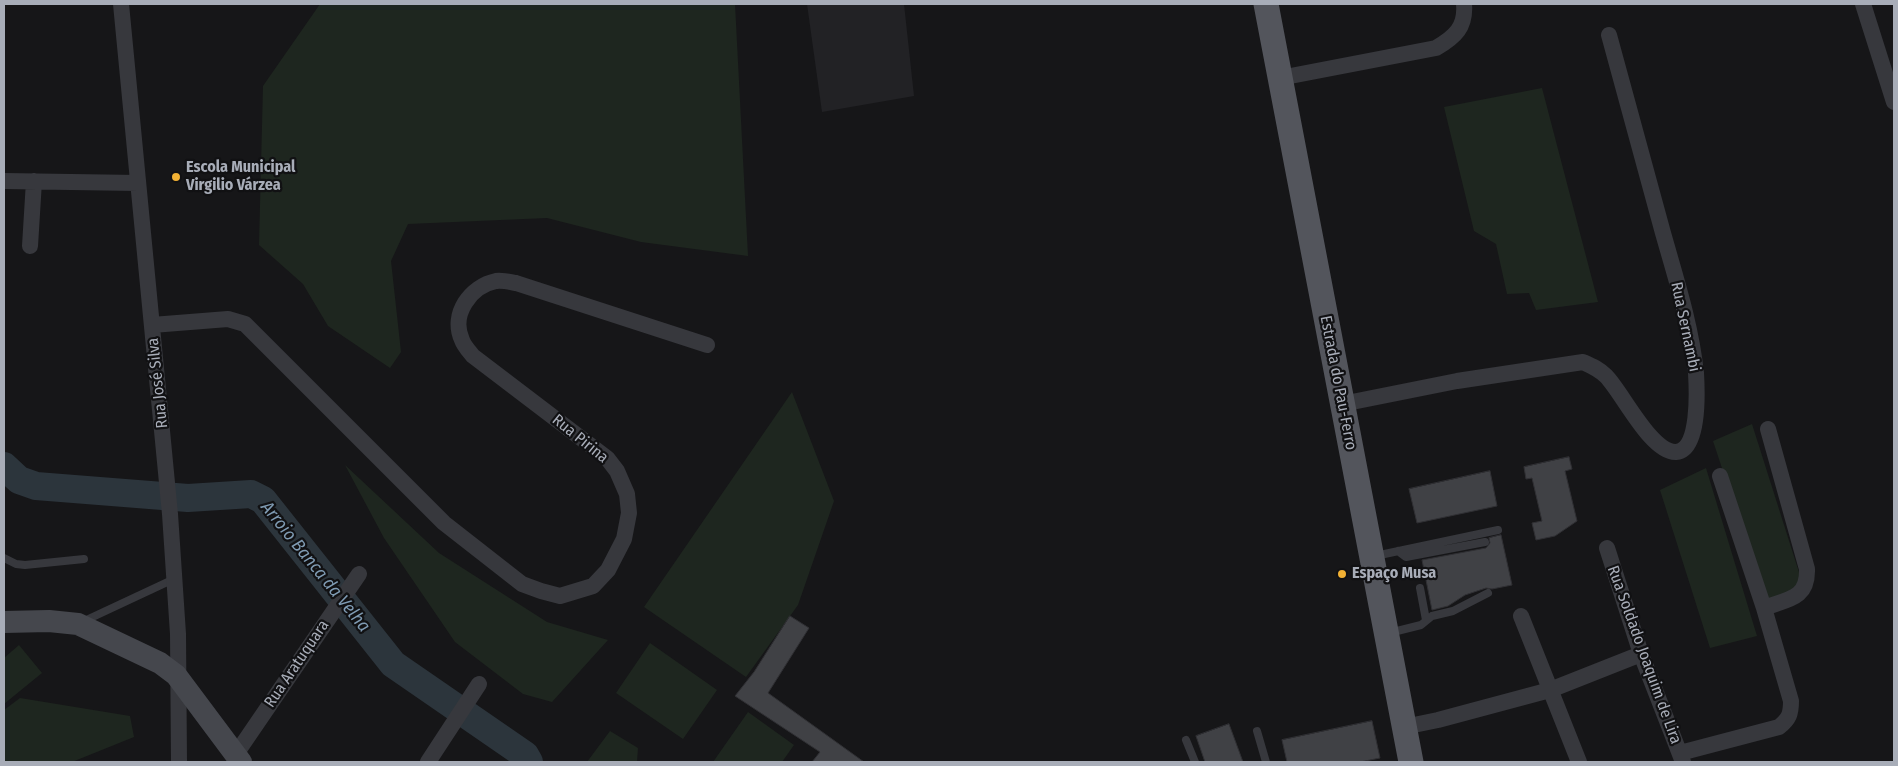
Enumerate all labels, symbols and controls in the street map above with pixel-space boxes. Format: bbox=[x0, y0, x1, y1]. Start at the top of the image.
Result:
place label: Escola Municipal Virgilio Várzea bbox=[186, 158, 295, 196]
marker: Escola Municipal Virgilio Várzea bbox=[170, 171, 182, 183]
street label: Rua Sernambi bbox=[1666, 280, 1704, 374]
street label: Estrada do Pau-Ferro bbox=[1316, 314, 1360, 452]
street label: Rua José Silva bbox=[144, 337, 172, 429]
street label: Rua Pirina bbox=[548, 410, 612, 468]
water label: Arroio Banca da Velha bbox=[256, 497, 374, 637]
street label: Rua Soldado Joaquim de Lira bbox=[1603, 563, 1685, 747]
place label: Espaço Musa bbox=[1352, 564, 1436, 584]
marker: Espaço Musa bbox=[1336, 568, 1348, 580]
street label: Rua Aratuquara bbox=[261, 617, 333, 711]

